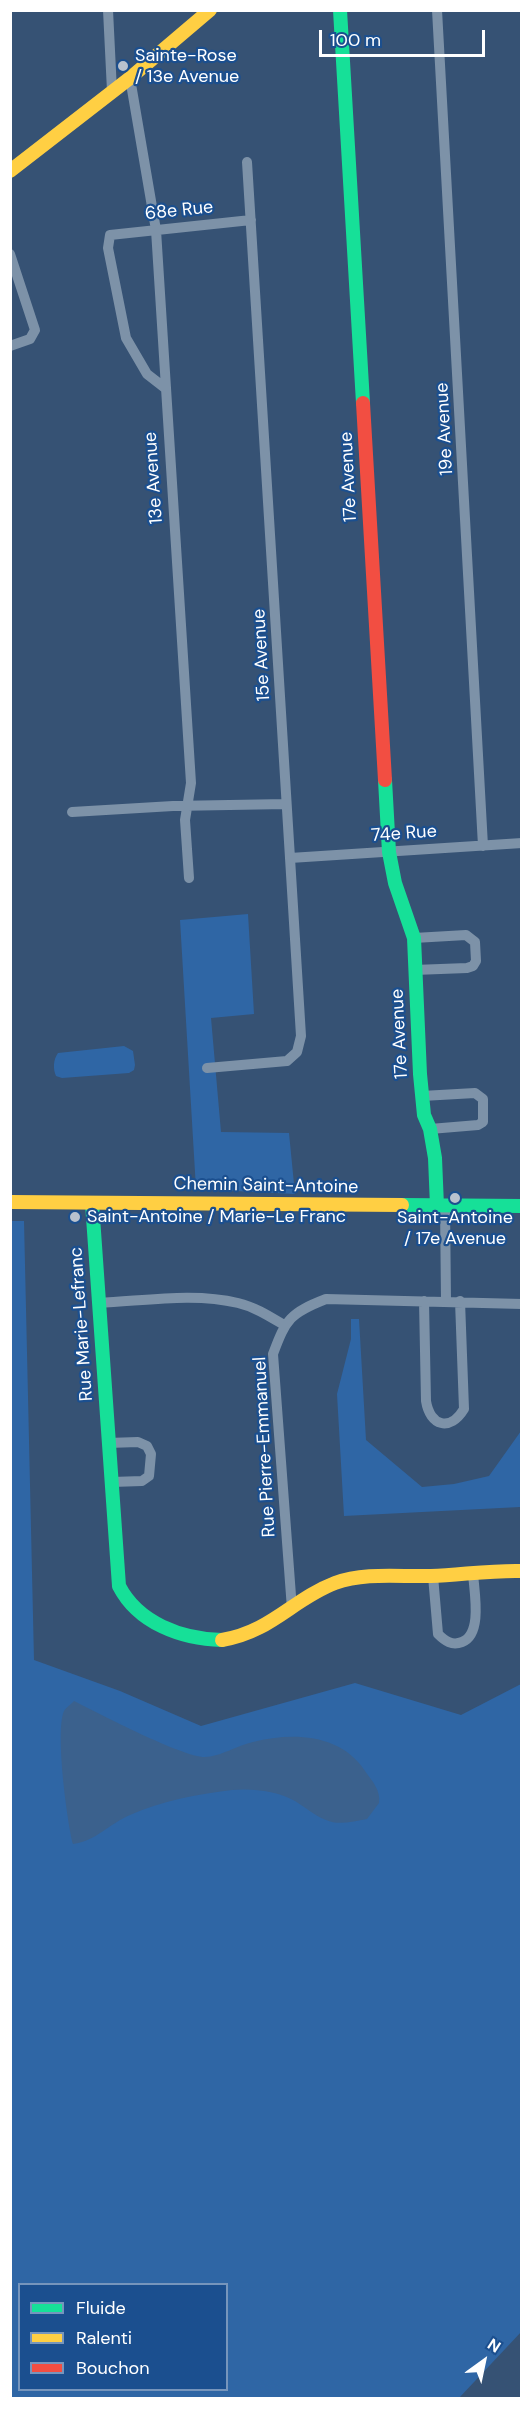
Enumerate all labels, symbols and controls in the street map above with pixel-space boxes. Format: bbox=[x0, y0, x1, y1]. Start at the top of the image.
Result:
scale bar bbox=[322, 18, 488, 56]
text: 100 m bbox=[330, 28, 381, 52]
place label: Sainte-Rose / 13e Avenue bbox=[135, 45, 239, 88]
marker: Sainte-Rose / 13e Avenue bbox=[116, 59, 130, 73]
street label: 68e Rue bbox=[144, 197, 214, 225]
street label: 19e Avenue bbox=[432, 382, 458, 476]
street label: 13e Avenue bbox=[140, 431, 168, 525]
street label: 17e Avenue bbox=[336, 431, 362, 523]
street label: 15e Avenue bbox=[249, 608, 275, 702]
street label: 74e Rue bbox=[370, 821, 438, 847]
street label: 17e Avenue bbox=[387, 988, 413, 1080]
street label: Chemin Saint-Antoine bbox=[173, 1174, 359, 1198]
marker: Saint-Antoine / 17e Avenue bbox=[448, 1191, 462, 1205]
place label: Saint-Antoine / Marie-Le Franc bbox=[87, 1206, 346, 1228]
place label: Saint-Antoine / 17e Avenue bbox=[397, 1207, 513, 1250]
marker: Saint-Antoine / Marie-Le Franc bbox=[68, 1210, 82, 1224]
street label: Rue Marie-Lefranc bbox=[66, 1246, 98, 1402]
street label: Rue Pierre-Emmanuel bbox=[249, 1356, 281, 1538]
legend bbox=[18, 2283, 228, 2391]
text: Fluide bbox=[76, 2296, 126, 2320]
text: Ralenti bbox=[76, 2326, 132, 2350]
north arrow bbox=[454, 2331, 514, 2391]
text: N bbox=[483, 2333, 505, 2357]
text: Bouchon bbox=[76, 2356, 150, 2380]

